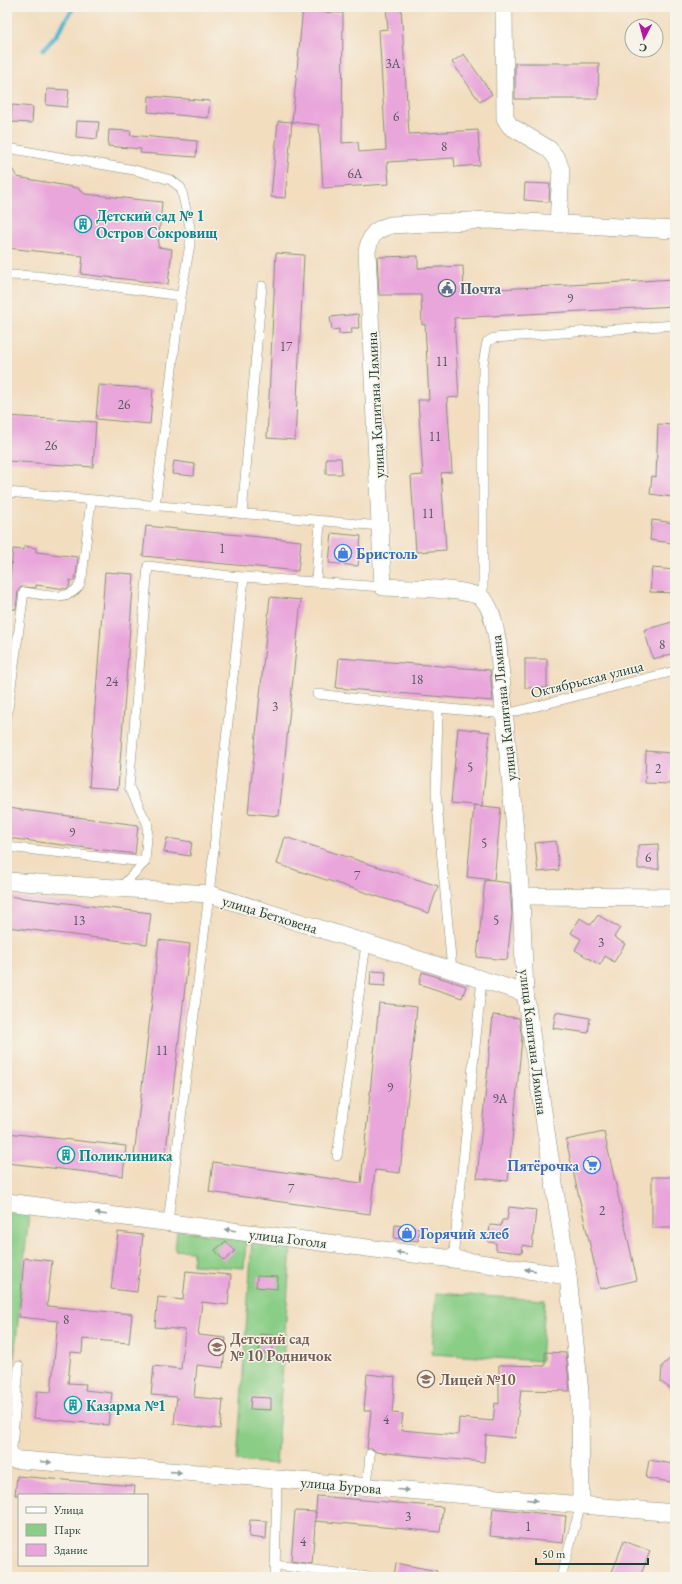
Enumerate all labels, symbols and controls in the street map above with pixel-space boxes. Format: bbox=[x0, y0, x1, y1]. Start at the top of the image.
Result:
north arrow bbox=[624, 18, 664, 58]
text: С bbox=[638, 41, 648, 55]
house number: 3А bbox=[385, 55, 402, 72]
house number: 6 bbox=[393, 108, 399, 125]
house number: 8 bbox=[441, 138, 447, 155]
house number: 6А bbox=[347, 165, 364, 182]
place label: Детский сад № 1 Остров Сокровищ bbox=[96, 206, 218, 242]
building icon: Детский сад № 1 Остров Сокровищ bbox=[73, 214, 93, 234]
public building icon: Почта bbox=[437, 278, 457, 298]
place label: Почта bbox=[460, 279, 502, 298]
house number: 9 bbox=[567, 290, 574, 307]
street label: улица Капитана Лямина bbox=[362, 331, 388, 479]
house number: 17 bbox=[280, 338, 293, 355]
house number: 11 bbox=[436, 353, 448, 370]
house number: 26 bbox=[118, 396, 130, 413]
house number: 11 bbox=[429, 428, 441, 445]
house number: 26 bbox=[45, 437, 57, 454]
house number: 11 bbox=[422, 505, 434, 522]
house number: 1 bbox=[219, 540, 225, 557]
shop icon: Бристоль bbox=[333, 543, 353, 563]
place label: Бристоль bbox=[356, 544, 418, 563]
street label: улица Капитана Лямина bbox=[486, 634, 520, 782]
house number: 8 bbox=[659, 636, 665, 653]
street label: Октябрьская улица bbox=[529, 656, 645, 702]
house number: 18 bbox=[411, 671, 423, 688]
house number: 24 bbox=[106, 673, 119, 690]
house number: 3 bbox=[272, 698, 278, 715]
house number: 5 bbox=[467, 759, 473, 776]
house number: 2 bbox=[655, 760, 662, 777]
house number: 9 bbox=[69, 824, 76, 841]
house number: 5 bbox=[481, 835, 487, 852]
house number: 6 bbox=[645, 849, 651, 866]
house number: 7 bbox=[354, 867, 361, 884]
street label: улица Бетховена bbox=[220, 891, 320, 937]
house number: 13 bbox=[73, 912, 85, 929]
house number: 5 bbox=[493, 912, 499, 929]
house number: 3 bbox=[598, 934, 604, 951]
street label: улица Капитана Лямина bbox=[516, 968, 552, 1116]
house number: 11 bbox=[156, 1042, 168, 1059]
house number: 9 bbox=[387, 1079, 394, 1096]
house number: 9А bbox=[492, 1090, 509, 1107]
building icon: Поликлиника bbox=[56, 1145, 76, 1165]
place label: Поликлиника bbox=[79, 1146, 173, 1165]
supermarket icon: Пятёрочка bbox=[582, 1155, 602, 1175]
place label: Пятёрочка bbox=[507, 1156, 579, 1175]
house number: 7 bbox=[288, 1180, 295, 1197]
house number: 2 bbox=[599, 1202, 606, 1219]
one-way arrow bbox=[95, 1211, 107, 1217]
shop icon: Горячий хлеб bbox=[397, 1223, 417, 1243]
street label: улица Гоголя bbox=[248, 1224, 328, 1252]
place label: Горячий хлеб bbox=[420, 1224, 510, 1243]
one-way arrow bbox=[224, 1227, 236, 1234]
one-way arrow bbox=[395, 1249, 407, 1256]
one-way arrow bbox=[523, 1267, 536, 1273]
house number: 8 bbox=[63, 1311, 69, 1328]
place label: Детский сад № 10 Родничок bbox=[230, 1329, 332, 1365]
school or university icon: Детский сад № 10 Родничок bbox=[207, 1337, 227, 1357]
school or university icon: Лицей №10 bbox=[416, 1369, 436, 1389]
place label: Лицей №10 bbox=[439, 1370, 516, 1389]
building icon: Казарма №1 bbox=[63, 1395, 83, 1415]
place label: Казарма №1 bbox=[86, 1396, 166, 1415]
house number: 4 bbox=[383, 1411, 390, 1428]
one-way arrow bbox=[40, 1459, 52, 1465]
one-way arrow bbox=[170, 1468, 182, 1475]
street label: улица Бурова bbox=[300, 1472, 382, 1498]
one-way arrow bbox=[397, 1486, 409, 1493]
legend bbox=[18, 1494, 148, 1566]
one-way arrow bbox=[526, 1497, 538, 1504]
text: Улица bbox=[53, 1502, 84, 1518]
house number: 3 bbox=[405, 1508, 411, 1525]
house number: 1 bbox=[525, 1518, 531, 1535]
text: Парк bbox=[54, 1522, 81, 1538]
house number: 4 bbox=[300, 1533, 307, 1550]
scale bar bbox=[536, 1540, 648, 1566]
text: Здание bbox=[54, 1542, 88, 1558]
text: 50 m bbox=[542, 1546, 566, 1562]

